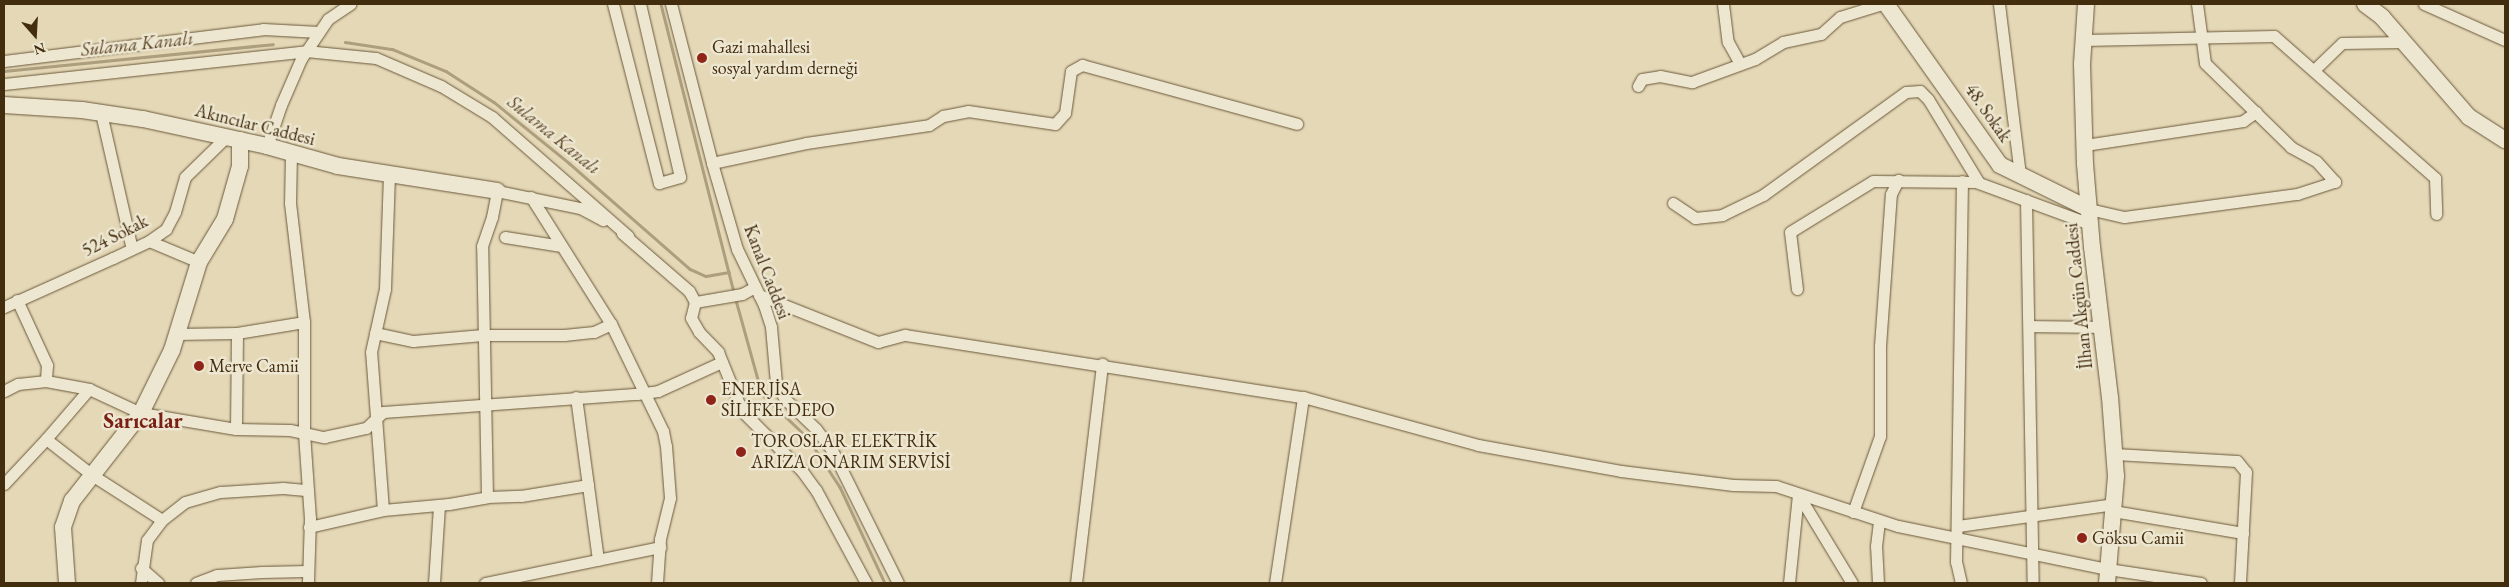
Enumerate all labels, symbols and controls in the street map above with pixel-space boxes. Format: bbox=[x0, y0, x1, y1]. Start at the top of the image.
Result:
north arrow bbox=[10, 10, 60, 60]
water label: Sulama Kanalı bbox=[80, 27, 194, 61]
place label: Gazi mahallesi sosyal yardım derneği bbox=[712, 37, 858, 80]
text: N bbox=[32, 39, 48, 60]
marker: Gazi mahallesi sosyal yardım derneği bbox=[696, 52, 708, 64]
street label: 48. Sokak bbox=[1960, 80, 2016, 146]
water label: Sulama Kanalı bbox=[503, 91, 605, 179]
street label: Akıncılar Caddesi bbox=[193, 100, 317, 150]
street label: 524 Sokak bbox=[79, 210, 151, 262]
street label: Kanal Caddesi bbox=[739, 222, 795, 322]
street label: İlhan Akgün Caddesi bbox=[2061, 222, 2097, 370]
place label: Merve Camii bbox=[209, 355, 299, 377]
marker: Merve Camii bbox=[193, 360, 205, 372]
place label: ENERJİSA SİLİFKE DEPO bbox=[721, 379, 835, 422]
marker: ENERJİSA SİLİFKE DEPO bbox=[705, 394, 717, 406]
district label: Sarıcalar bbox=[103, 408, 183, 434]
place label: TOROSLAR ELEKTRİK ARIZA ONARIM SERVİSİ bbox=[751, 431, 951, 474]
marker: TOROSLAR ELEKTRİK ARIZA ONARIM SERVİSİ bbox=[735, 446, 747, 458]
place label: Göksu Camii bbox=[2092, 527, 2184, 549]
marker: Göksu Camii bbox=[2076, 532, 2088, 544]

